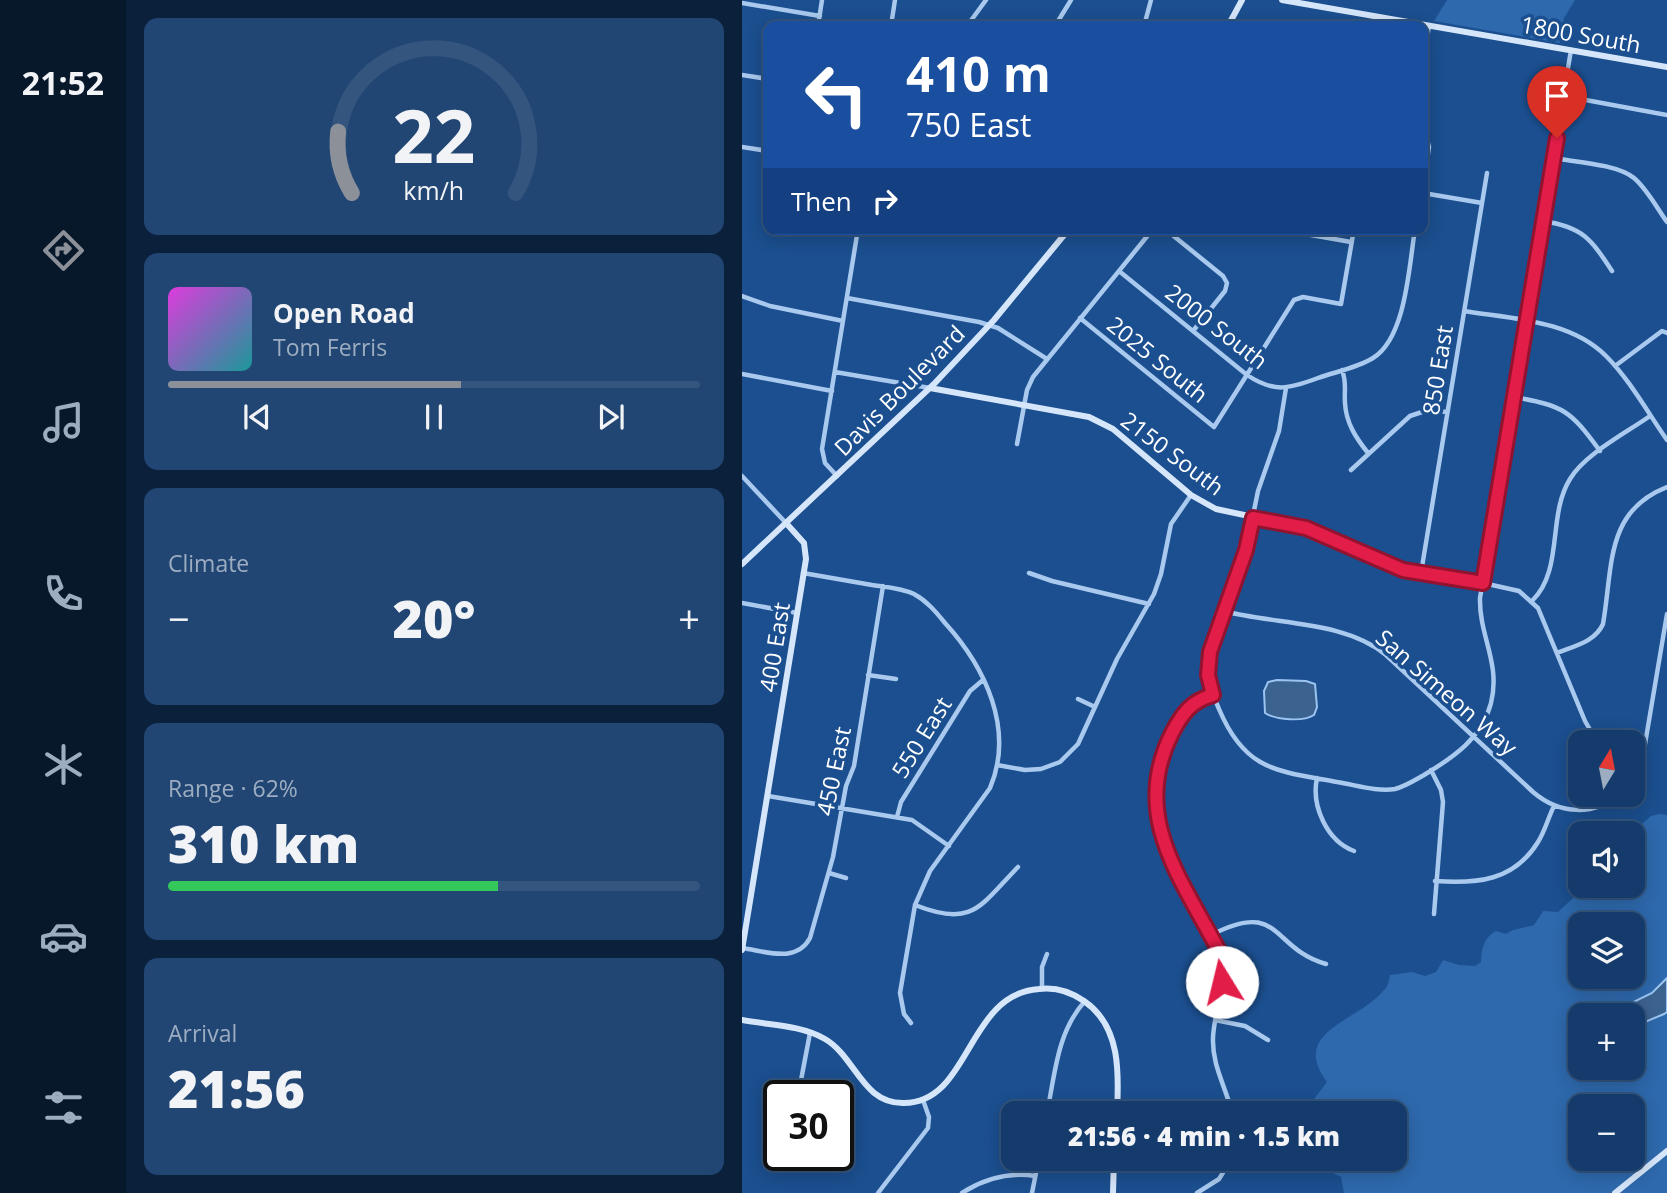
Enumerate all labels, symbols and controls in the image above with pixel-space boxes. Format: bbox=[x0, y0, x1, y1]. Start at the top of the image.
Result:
street label: 1800 South bbox=[1518, 8, 1644, 60]
text: 410 m bbox=[906, 40, 1051, 106]
icon: left bbox=[791, 49, 882, 140]
text: 21:52 bbox=[22, 61, 104, 104]
pin bbox=[1527, 66, 1587, 138]
icon: arrive bbox=[1538, 77, 1576, 115]
text: 22 bbox=[392, 85, 476, 184]
text: 750 East bbox=[906, 103, 1031, 146]
text: km/h bbox=[404, 172, 464, 206]
icon: right bbox=[866, 182, 904, 220]
text: Then bbox=[791, 183, 852, 219]
icon: directions bbox=[39, 226, 88, 275]
street label: 2000 South bbox=[1159, 276, 1275, 376]
text: Open Road bbox=[273, 295, 415, 331]
street label: 2025 South bbox=[1101, 308, 1215, 410]
street label: Davis Boulevard bbox=[827, 318, 971, 462]
street label: 850 East bbox=[1414, 323, 1460, 417]
text: Tom Ferris bbox=[273, 331, 387, 363]
icon: music bbox=[39, 398, 88, 447]
icon: previous bbox=[238, 398, 276, 436]
icon: pause bbox=[415, 398, 453, 436]
icon: next bbox=[592, 398, 630, 436]
street label: 2150 South bbox=[1115, 404, 1231, 502]
text: Climate bbox=[168, 547, 249, 579]
icon: phone bbox=[39, 569, 88, 618]
text: 20° bbox=[393, 582, 475, 653]
text: − bbox=[168, 592, 190, 644]
text: + bbox=[678, 592, 700, 644]
street label: 400 East bbox=[751, 600, 797, 694]
street label: San Simeon Way bbox=[1369, 622, 1525, 763]
street label: 550 East bbox=[884, 690, 958, 784]
street label: 450 East bbox=[808, 724, 858, 818]
north arrow bbox=[1568, 730, 1645, 807]
map controls bbox=[1568, 730, 1645, 1171]
icon: climate bbox=[39, 740, 88, 789]
text: Range · 62% bbox=[168, 772, 298, 804]
text: 310 km bbox=[168, 807, 359, 878]
button: sound bbox=[1568, 821, 1645, 898]
icon: car bbox=[39, 912, 88, 961]
button: layers bbox=[1568, 912, 1645, 989]
position arrow bbox=[1185, 945, 1259, 1019]
button: + bbox=[1568, 1003, 1645, 1080]
text: Arrival bbox=[168, 1017, 237, 1049]
text: 21:56 bbox=[168, 1052, 305, 1123]
speed limit sign: 30 bbox=[763, 1080, 854, 1171]
icon: filters bbox=[39, 1083, 88, 1132]
button: − bbox=[1568, 1094, 1645, 1171]
text: 21:56 · 4 min · 1.5 km bbox=[1068, 1118, 1340, 1154]

